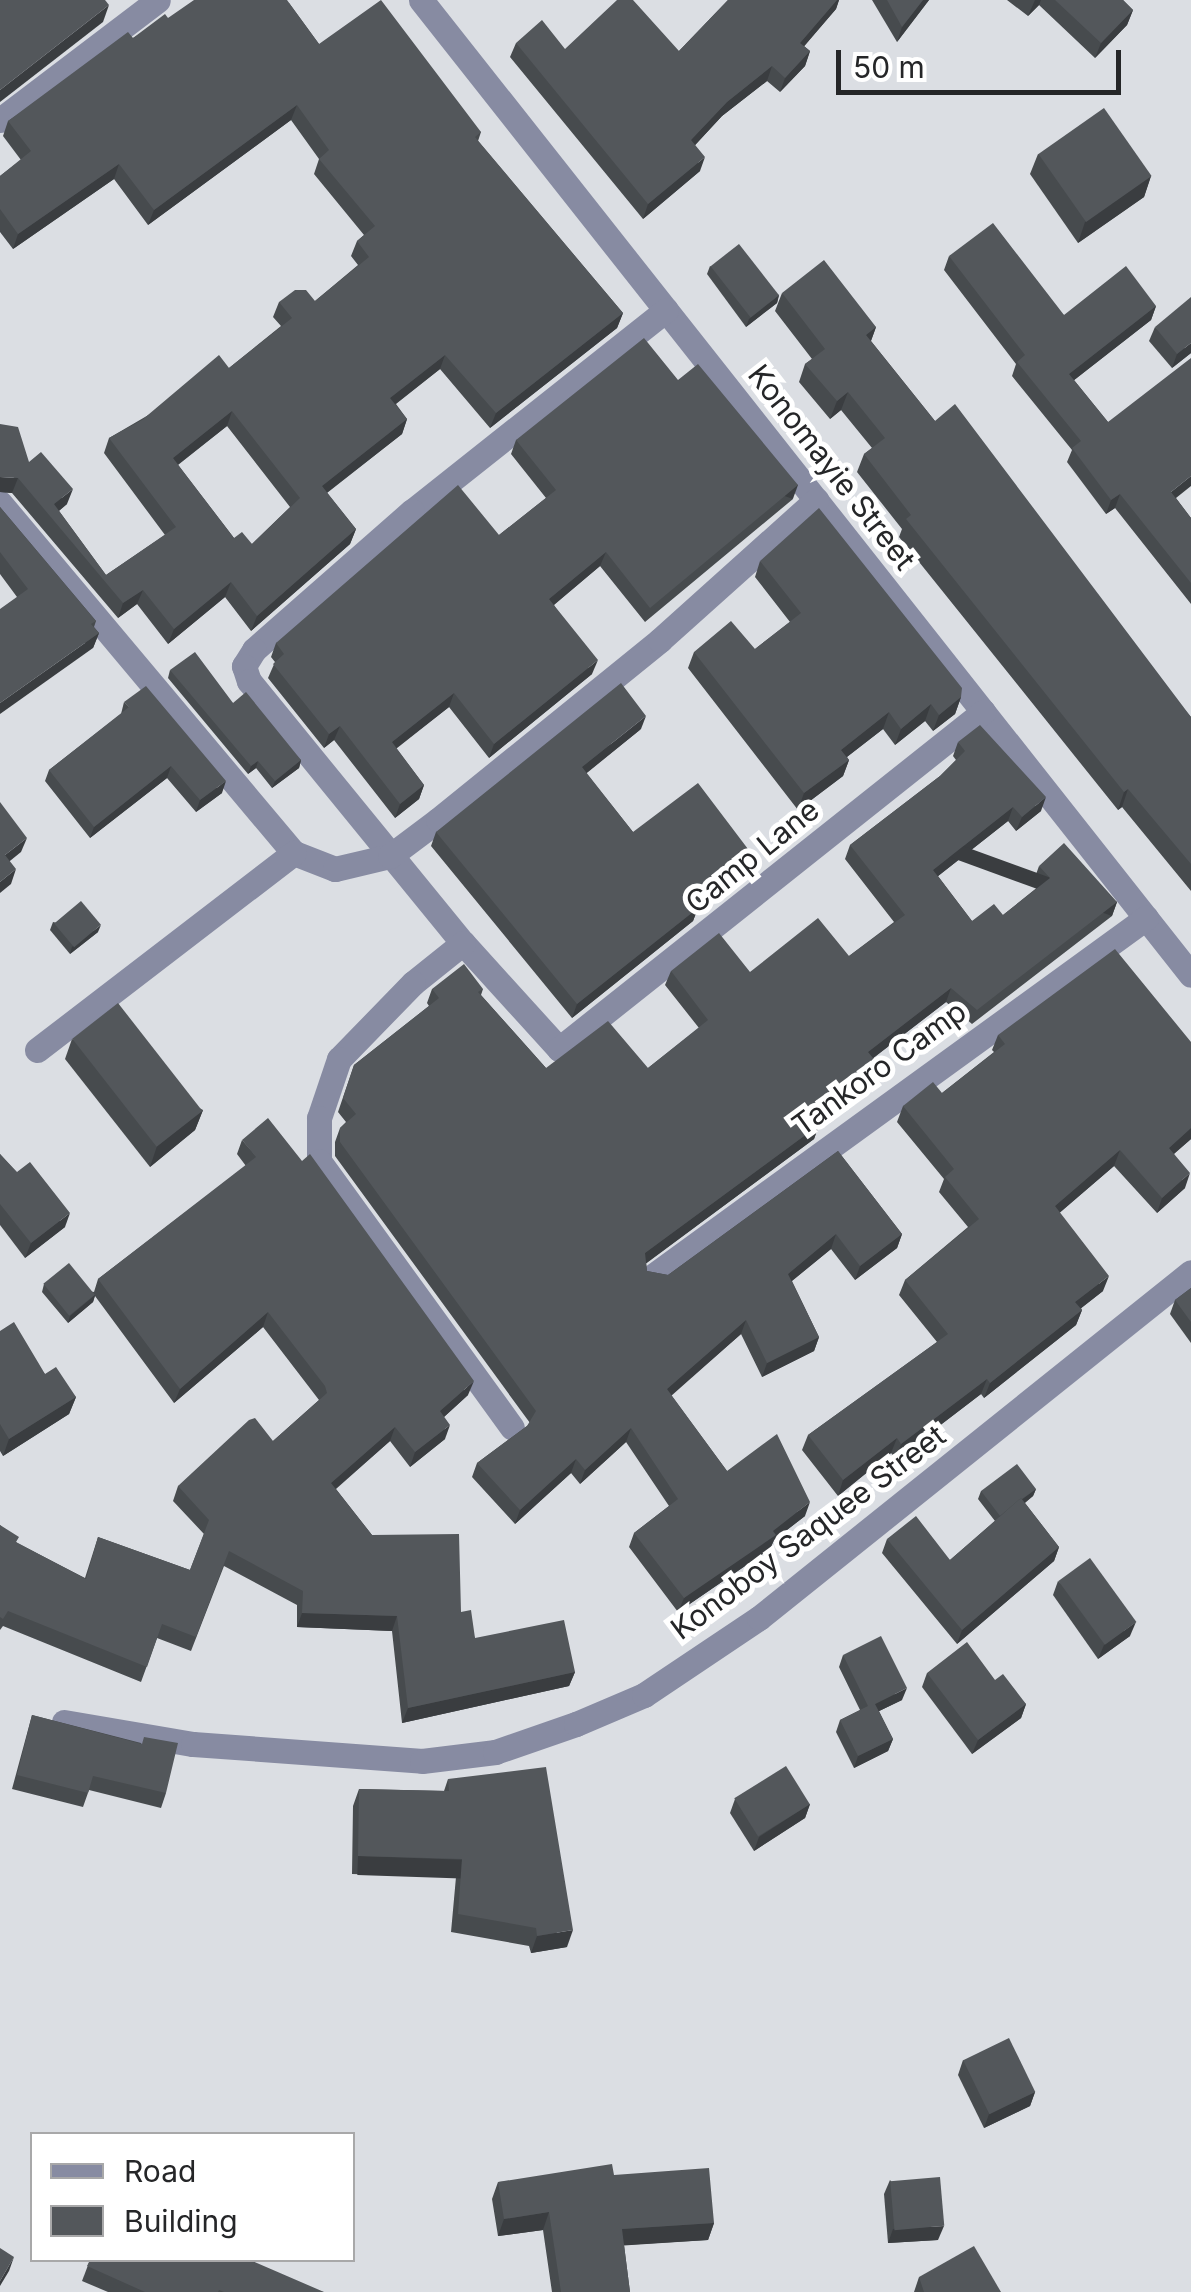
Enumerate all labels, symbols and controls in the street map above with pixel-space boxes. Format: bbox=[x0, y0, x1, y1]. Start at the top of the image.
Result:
scale bar bbox=[841, 30, 1126, 92]
text: 50 m bbox=[853, 49, 925, 85]
street label: Konomayie Street bbox=[741, 357, 923, 577]
street label: Camp Lane bbox=[678, 791, 826, 921]
street label: Tankoro Camp bbox=[785, 993, 973, 1143]
street label: Konoboy Saquee Street bbox=[664, 1417, 952, 1647]
legend bbox=[30, 2132, 355, 2262]
text: Road bbox=[124, 2153, 196, 2189]
text: Building bbox=[124, 2203, 238, 2239]

